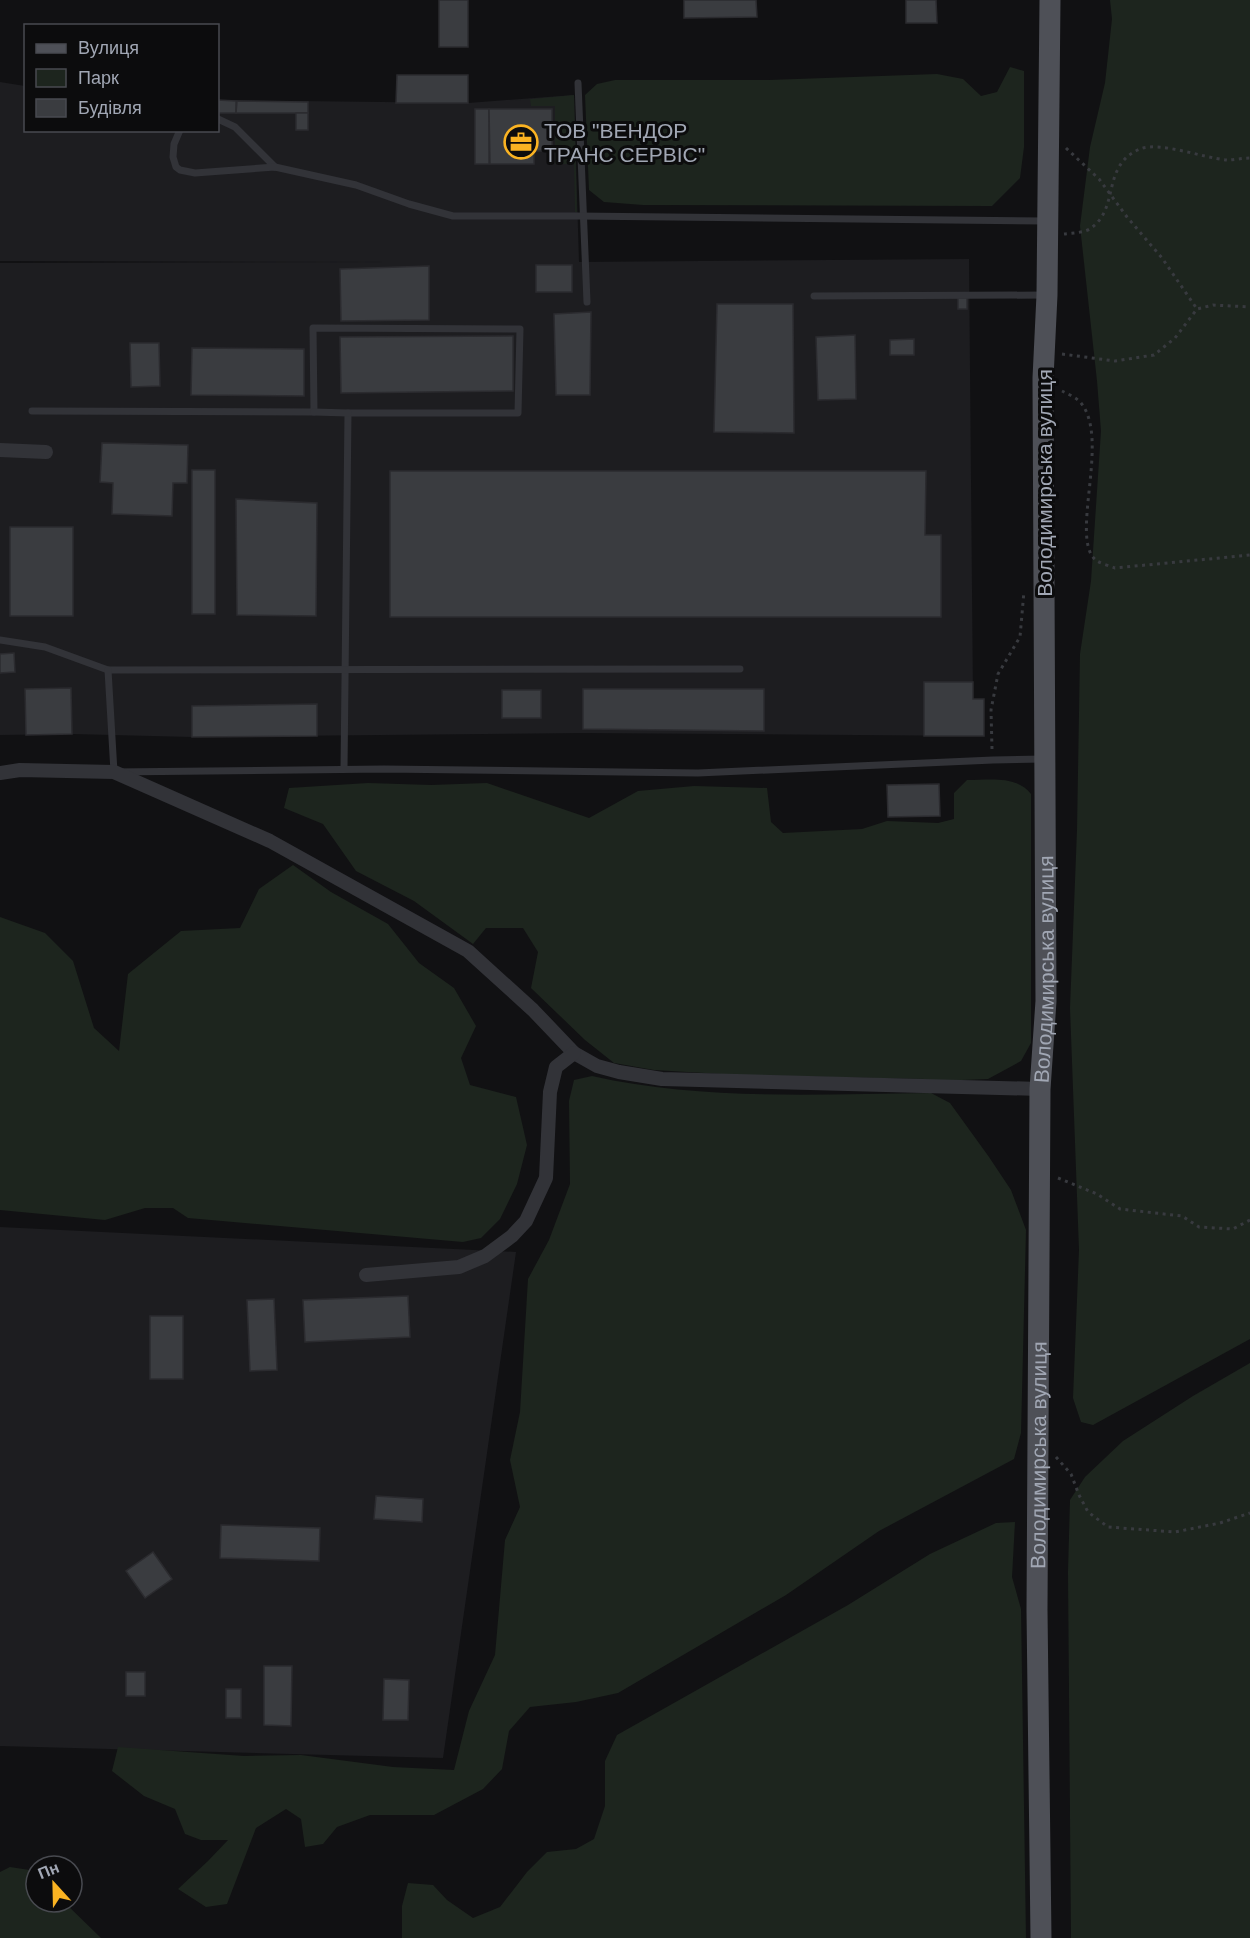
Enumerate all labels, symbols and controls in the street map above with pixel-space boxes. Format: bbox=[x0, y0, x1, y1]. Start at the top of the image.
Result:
legend bbox=[24, 24, 219, 132]
text: Вулиця bbox=[78, 38, 139, 58]
text: Парк bbox=[78, 68, 119, 88]
text: Будівля bbox=[78, 98, 142, 118]
place label: ТОВ "ВЕНДОР ТРАНС СЕРВІС" bbox=[544, 119, 705, 166]
office icon: ТОВ "ВЕНДОР ТРАНС СЕРВІС" bbox=[503, 124, 539, 160]
street label: Володимирська вулиця bbox=[1033, 369, 1056, 597]
street label: Володимирська вулиця bbox=[1029, 855, 1058, 1084]
street label: Володимирська вулиця bbox=[1026, 1341, 1050, 1569]
north arrow bbox=[24, 1854, 84, 1914]
text: Пн bbox=[36, 1859, 62, 1882]

